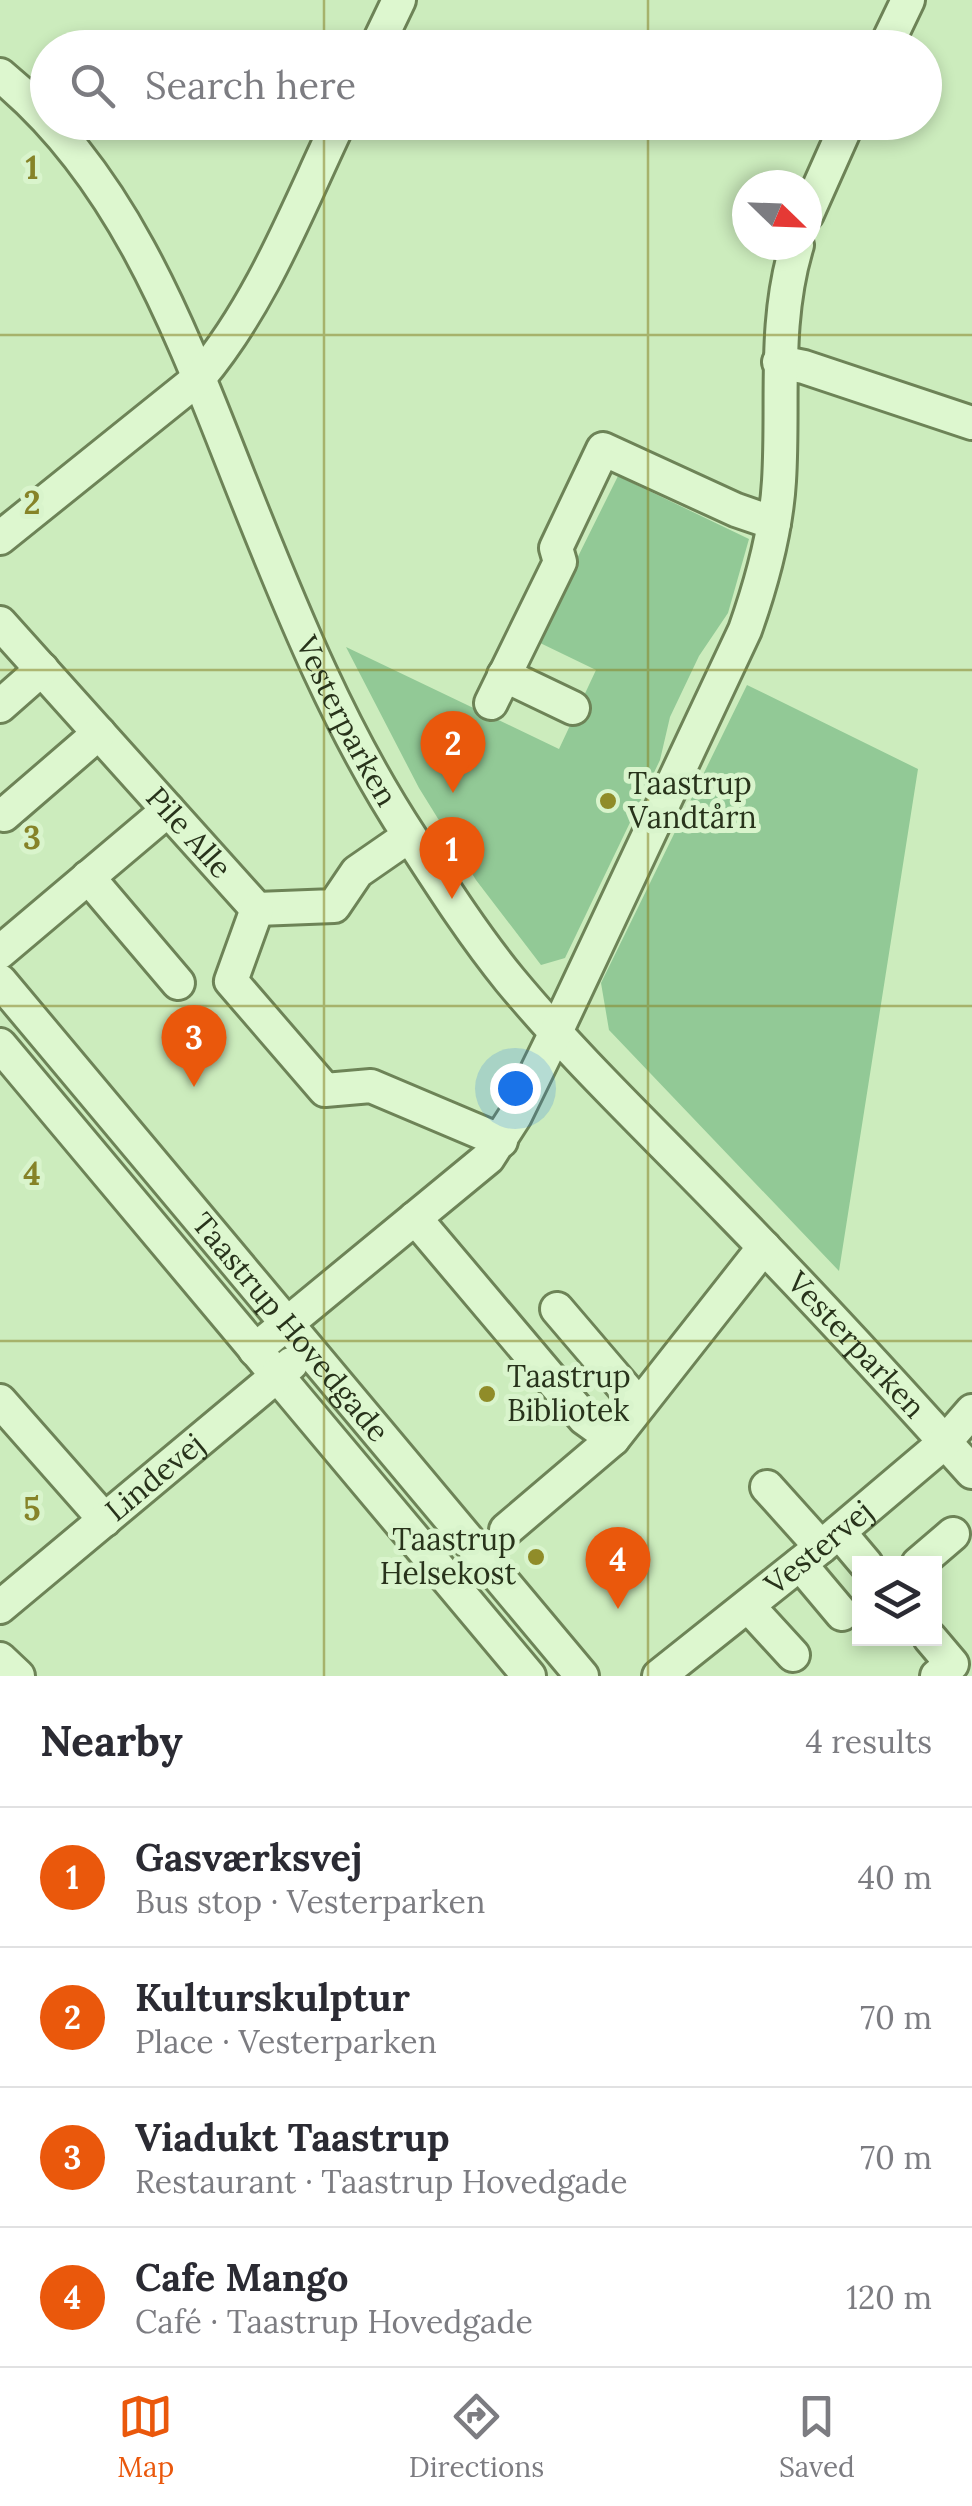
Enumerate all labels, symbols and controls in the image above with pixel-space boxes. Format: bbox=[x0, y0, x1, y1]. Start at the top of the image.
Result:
search box bbox=[30, 30, 942, 140]
icon: search bbox=[65, 58, 120, 113]
text: Search here bbox=[145, 61, 356, 109]
text: 1 bbox=[26, 147, 39, 188]
north arrow bbox=[732, 170, 822, 260]
text: 2 bbox=[23, 482, 41, 523]
street label: Vesterparken bbox=[288, 629, 406, 813]
pin: 2 bbox=[420, 710, 486, 793]
place label: Taastrup Vandtårn bbox=[627, 764, 757, 836]
street label: Pile Alle bbox=[138, 778, 240, 886]
marker: Taastrup Vandtårn bbox=[597, 790, 619, 812]
pin: 1 bbox=[420, 816, 484, 899]
text: 3 bbox=[23, 817, 41, 858]
pin: 3 bbox=[162, 1004, 226, 1087]
your location bbox=[490, 1063, 541, 1114]
text: 4 bbox=[23, 1153, 41, 1194]
street label: Taastrup Hovedgade bbox=[184, 1205, 398, 1449]
street label: Vesterparken bbox=[779, 1262, 934, 1426]
place label: Taastrup Bibliotek bbox=[507, 1357, 631, 1429]
marker: Taastrup Bibliotek bbox=[476, 1383, 498, 1405]
street label: Lindevej bbox=[97, 1425, 212, 1529]
text: 5 bbox=[23, 1488, 41, 1529]
street label: Vestervej bbox=[756, 1491, 881, 1603]
place label: Taastrup Helsekost bbox=[380, 1520, 516, 1592]
pin: 4 bbox=[586, 1526, 650, 1609]
marker: Taastrup Helsekost bbox=[525, 1546, 547, 1568]
map controls bbox=[852, 1556, 942, 1646]
button: layers bbox=[852, 1556, 942, 1646]
text: Nearby bbox=[40, 1714, 183, 1768]
text: 4 results bbox=[805, 1721, 932, 1762]
text: Gasværksvej bbox=[135, 1833, 362, 1881]
text: 1 bbox=[66, 1857, 79, 1898]
text: 40 m bbox=[858, 1857, 932, 1898]
text: Bus stop · Vesterparken bbox=[135, 1881, 485, 1922]
text: Kulturskulptur bbox=[135, 1973, 410, 2021]
text: 2 bbox=[64, 1997, 81, 2038]
text: 70 m bbox=[860, 1997, 932, 2038]
text: Place · Vesterparken bbox=[135, 2021, 437, 2062]
text: Viadukt Taastrup bbox=[135, 2113, 450, 2161]
text: 3 bbox=[64, 2137, 81, 2178]
text: 70 m bbox=[860, 2137, 932, 2178]
text: Restaurant · Taastrup Hovedgade bbox=[135, 2161, 628, 2202]
text: Cafe Mango bbox=[135, 2253, 349, 2301]
text: 4 bbox=[64, 2277, 81, 2318]
text: 120 m bbox=[846, 2277, 932, 2318]
text: Café · Taastrup Hovedgade bbox=[135, 2301, 533, 2342]
tab: Map bbox=[117, 2389, 174, 2485]
tab: Directions bbox=[409, 2389, 544, 2485]
tab: Saved bbox=[779, 2389, 855, 2485]

